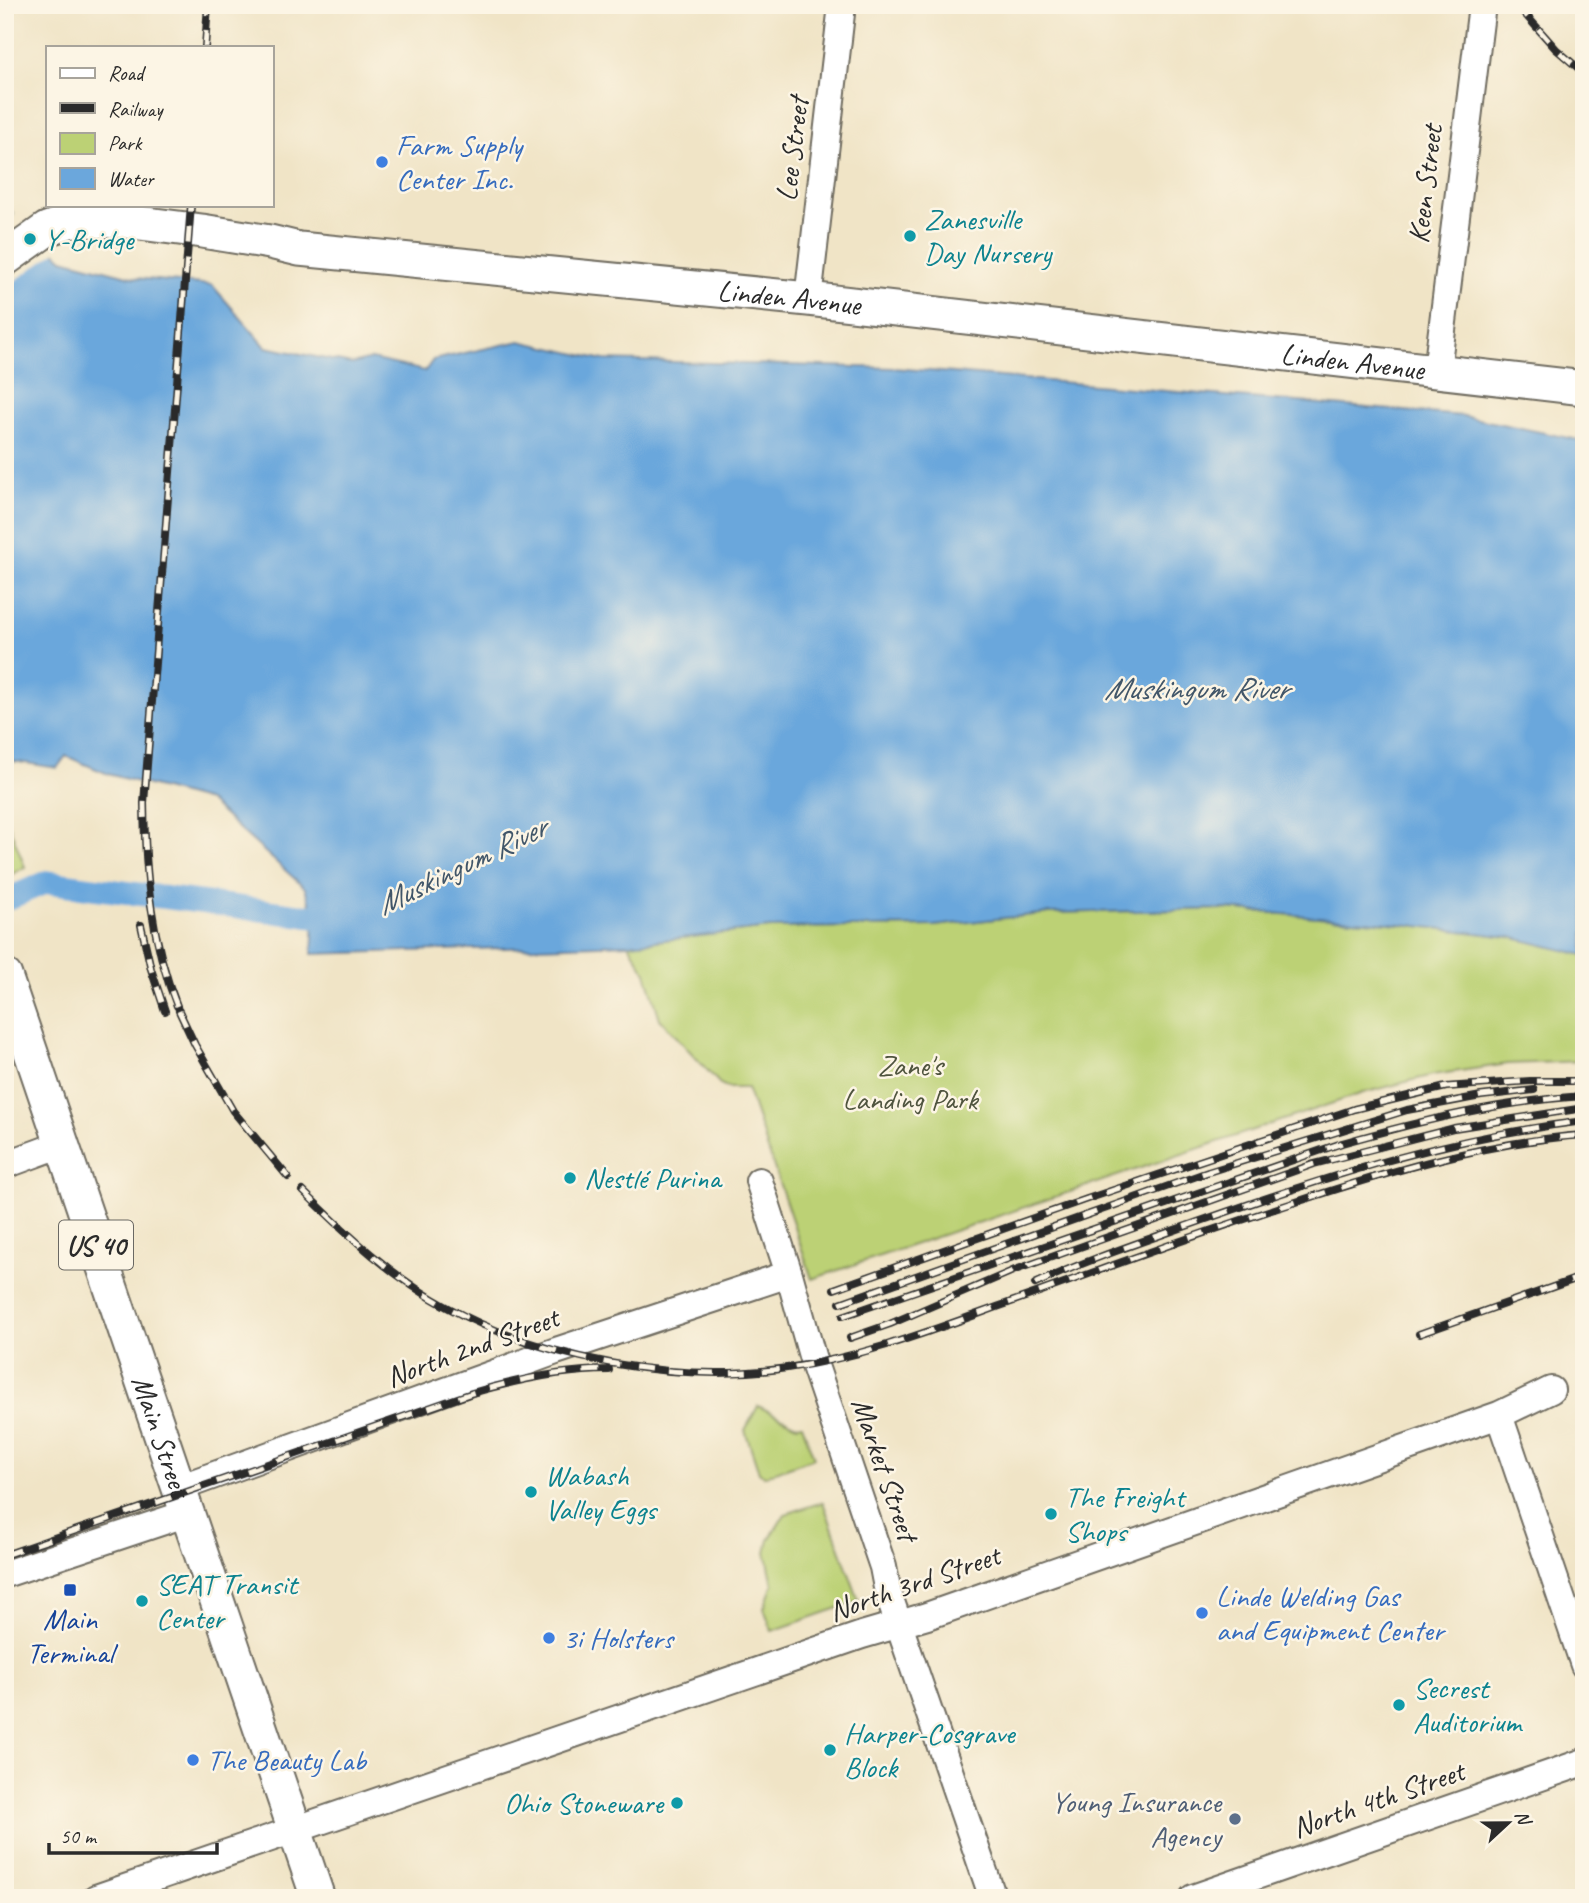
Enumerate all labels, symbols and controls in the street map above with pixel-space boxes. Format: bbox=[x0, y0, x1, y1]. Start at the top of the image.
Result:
legend bbox=[46, 46, 273, 206]
text: Road bbox=[108, 60, 147, 86]
street label: Lee Street bbox=[767, 91, 818, 203]
text: Railway bbox=[108, 96, 164, 122]
street label: Keen Street bbox=[1399, 120, 1451, 245]
place label: Farm Supply Center Inc. bbox=[396, 126, 525, 198]
text: Park bbox=[108, 130, 143, 156]
marker: Farm Supply Center Inc. bbox=[374, 154, 390, 170]
text: Water bbox=[108, 166, 155, 192]
place label: Zanesville Day Nursery bbox=[924, 200, 1053, 272]
place label: Y-Bridge bbox=[44, 220, 135, 258]
marker: Zanesville Day Nursery bbox=[902, 228, 918, 244]
marker: Y-Bridge bbox=[22, 231, 38, 247]
street label: Linden Avenue bbox=[716, 271, 865, 324]
street label: Linden Avenue bbox=[1279, 334, 1428, 389]
water label: Muskingum River bbox=[1104, 668, 1293, 709]
water label: Muskingum River bbox=[370, 804, 558, 924]
park label: Zane's Landing Park bbox=[843, 1046, 980, 1118]
place label: Nestlé Purina bbox=[584, 1159, 723, 1197]
marker: Nestlé Purina bbox=[562, 1170, 578, 1186]
road number: US 40 bbox=[59, 1220, 133, 1270]
street label: North 2nd Street bbox=[380, 1297, 566, 1396]
street label: Main Street bbox=[123, 1370, 200, 1505]
street label: Market Street bbox=[843, 1392, 929, 1549]
place label: Wabash Valley Eggs bbox=[545, 1456, 659, 1528]
place label: The Freight Shops bbox=[1065, 1478, 1187, 1550]
marker: Wabash Valley Eggs bbox=[523, 1484, 539, 1500]
marker: The Freight Shops bbox=[1043, 1506, 1059, 1522]
street label: North 3rd Street bbox=[824, 1535, 1007, 1630]
place label: SEAT Transit Center bbox=[156, 1565, 300, 1637]
place label: Linde Welding Gas and Equipment Center bbox=[1216, 1577, 1447, 1649]
marker: Main Terminal bbox=[62, 1582, 78, 1598]
marker: SEAT Transit Center bbox=[134, 1593, 150, 1609]
place label: Main Terminal bbox=[27, 1600, 118, 1672]
marker: Linde Welding Gas and Equipment Center bbox=[1194, 1605, 1210, 1621]
place label: 3i Holsters bbox=[563, 1619, 676, 1657]
marker: 3i Holsters bbox=[541, 1630, 557, 1646]
place label: Secrest Auditorium bbox=[1413, 1669, 1523, 1741]
marker: Secrest Auditorium bbox=[1391, 1697, 1407, 1713]
place label: Harper-Cosgrave Block bbox=[844, 1714, 1017, 1786]
place label: The Beauty Lab bbox=[207, 1741, 368, 1779]
marker: Harper-Cosgrave Block bbox=[822, 1742, 838, 1758]
street label: North 4th Street bbox=[1287, 1751, 1472, 1846]
marker: The Beauty Lab bbox=[185, 1752, 201, 1768]
place label: Young Insurance Agency bbox=[1051, 1783, 1224, 1855]
place label: Ohio Stoneware bbox=[504, 1784, 665, 1822]
north arrow bbox=[1474, 1787, 1544, 1857]
marker: Ohio Stoneware bbox=[669, 1795, 685, 1811]
text: N bbox=[1510, 1807, 1537, 1830]
marker: Young Insurance Agency bbox=[1227, 1811, 1243, 1827]
scale bar bbox=[49, 1812, 217, 1856]
text: 50 m bbox=[60, 1823, 98, 1849]

